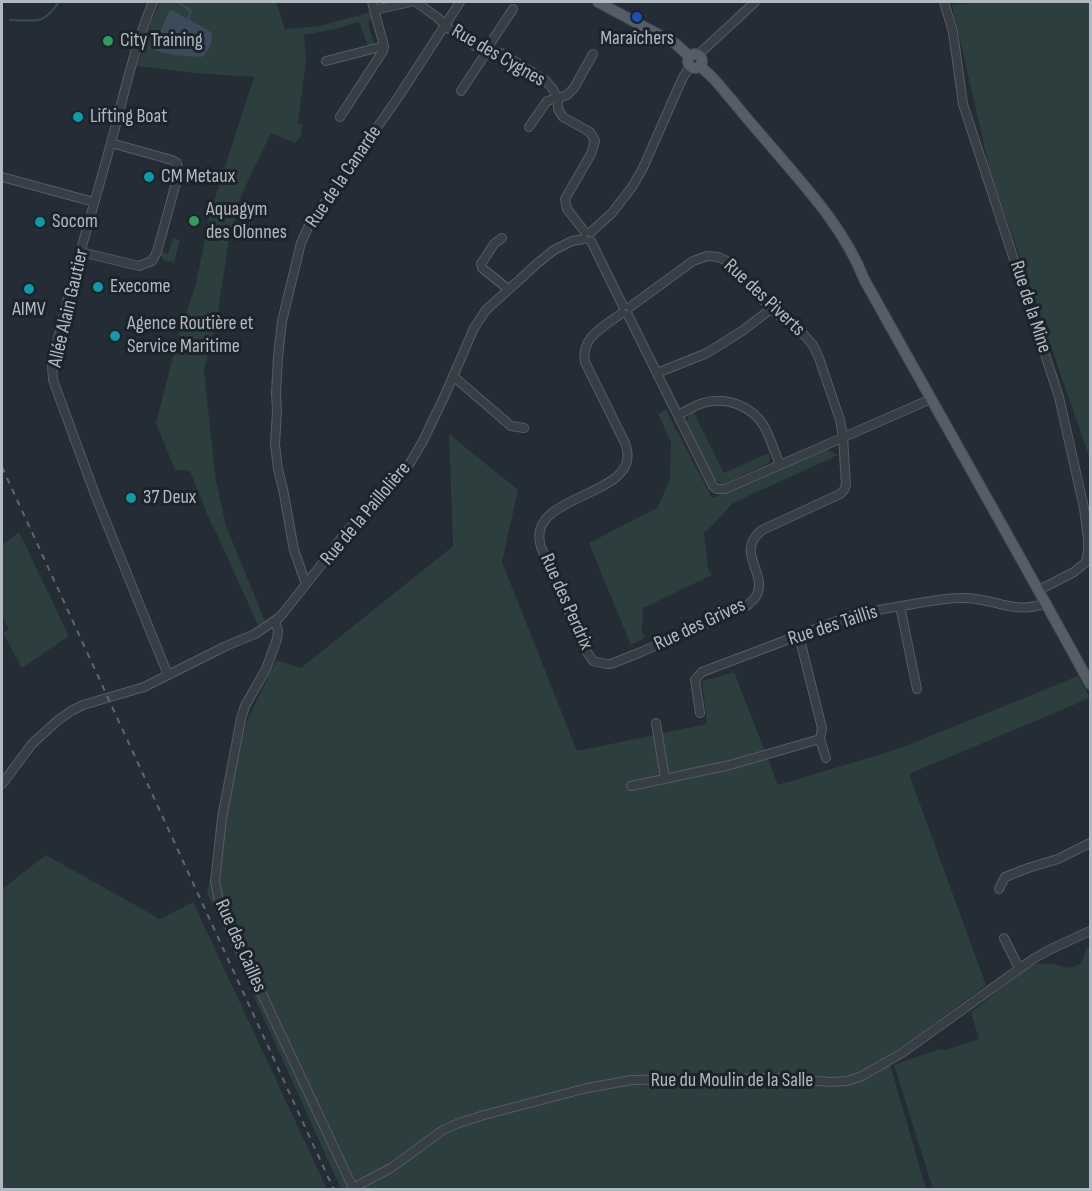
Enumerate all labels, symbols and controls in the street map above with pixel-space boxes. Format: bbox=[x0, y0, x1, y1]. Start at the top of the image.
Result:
marker: Maraîchers bbox=[630, 10, 644, 24]
street label: Rue des Cygnes bbox=[447, 20, 549, 92]
place label: Maraîchers bbox=[600, 27, 674, 51]
place label: City Training bbox=[120, 29, 203, 53]
marker: City Training bbox=[101, 34, 115, 48]
place label: Lifting Boat bbox=[90, 105, 167, 129]
marker: Lifting Boat bbox=[71, 110, 85, 124]
street label: Rue de la Canarde bbox=[301, 121, 387, 233]
place label: CM Metaux bbox=[161, 165, 235, 189]
marker: CM Metaux bbox=[142, 170, 156, 184]
place label: Aquagym des Olonnes bbox=[206, 198, 287, 245]
place label: Socom bbox=[52, 210, 98, 234]
marker: Aquagym des Olonnes bbox=[187, 214, 201, 228]
marker: Socom bbox=[33, 215, 47, 229]
street label: Allée Alain Gautier bbox=[44, 246, 94, 370]
street label: Rue des Piverts bbox=[718, 254, 810, 342]
street label: Rue de la Mine bbox=[1004, 258, 1056, 356]
place label: Execome bbox=[110, 275, 171, 299]
marker: Execome bbox=[91, 280, 105, 294]
marker: AIMV bbox=[22, 282, 36, 296]
place label: AIMV bbox=[12, 298, 46, 322]
place label: Agence Routière et Service Maritime bbox=[127, 312, 254, 359]
marker: Agence Routière et Service Maritime bbox=[108, 329, 122, 343]
street label: Rue de la Paillolière bbox=[316, 457, 416, 571]
place label: 37 Deux bbox=[143, 486, 196, 510]
marker: 37 Deux bbox=[124, 491, 138, 505]
street label: Rue des Perdrix bbox=[534, 550, 598, 654]
street label: Rue des Grives bbox=[651, 593, 749, 657]
street label: Rue des Taillis bbox=[785, 600, 881, 652]
street label: Rue des Cailles bbox=[209, 896, 271, 996]
street label: Rue du Moulin de la Salle bbox=[651, 1069, 813, 1093]

